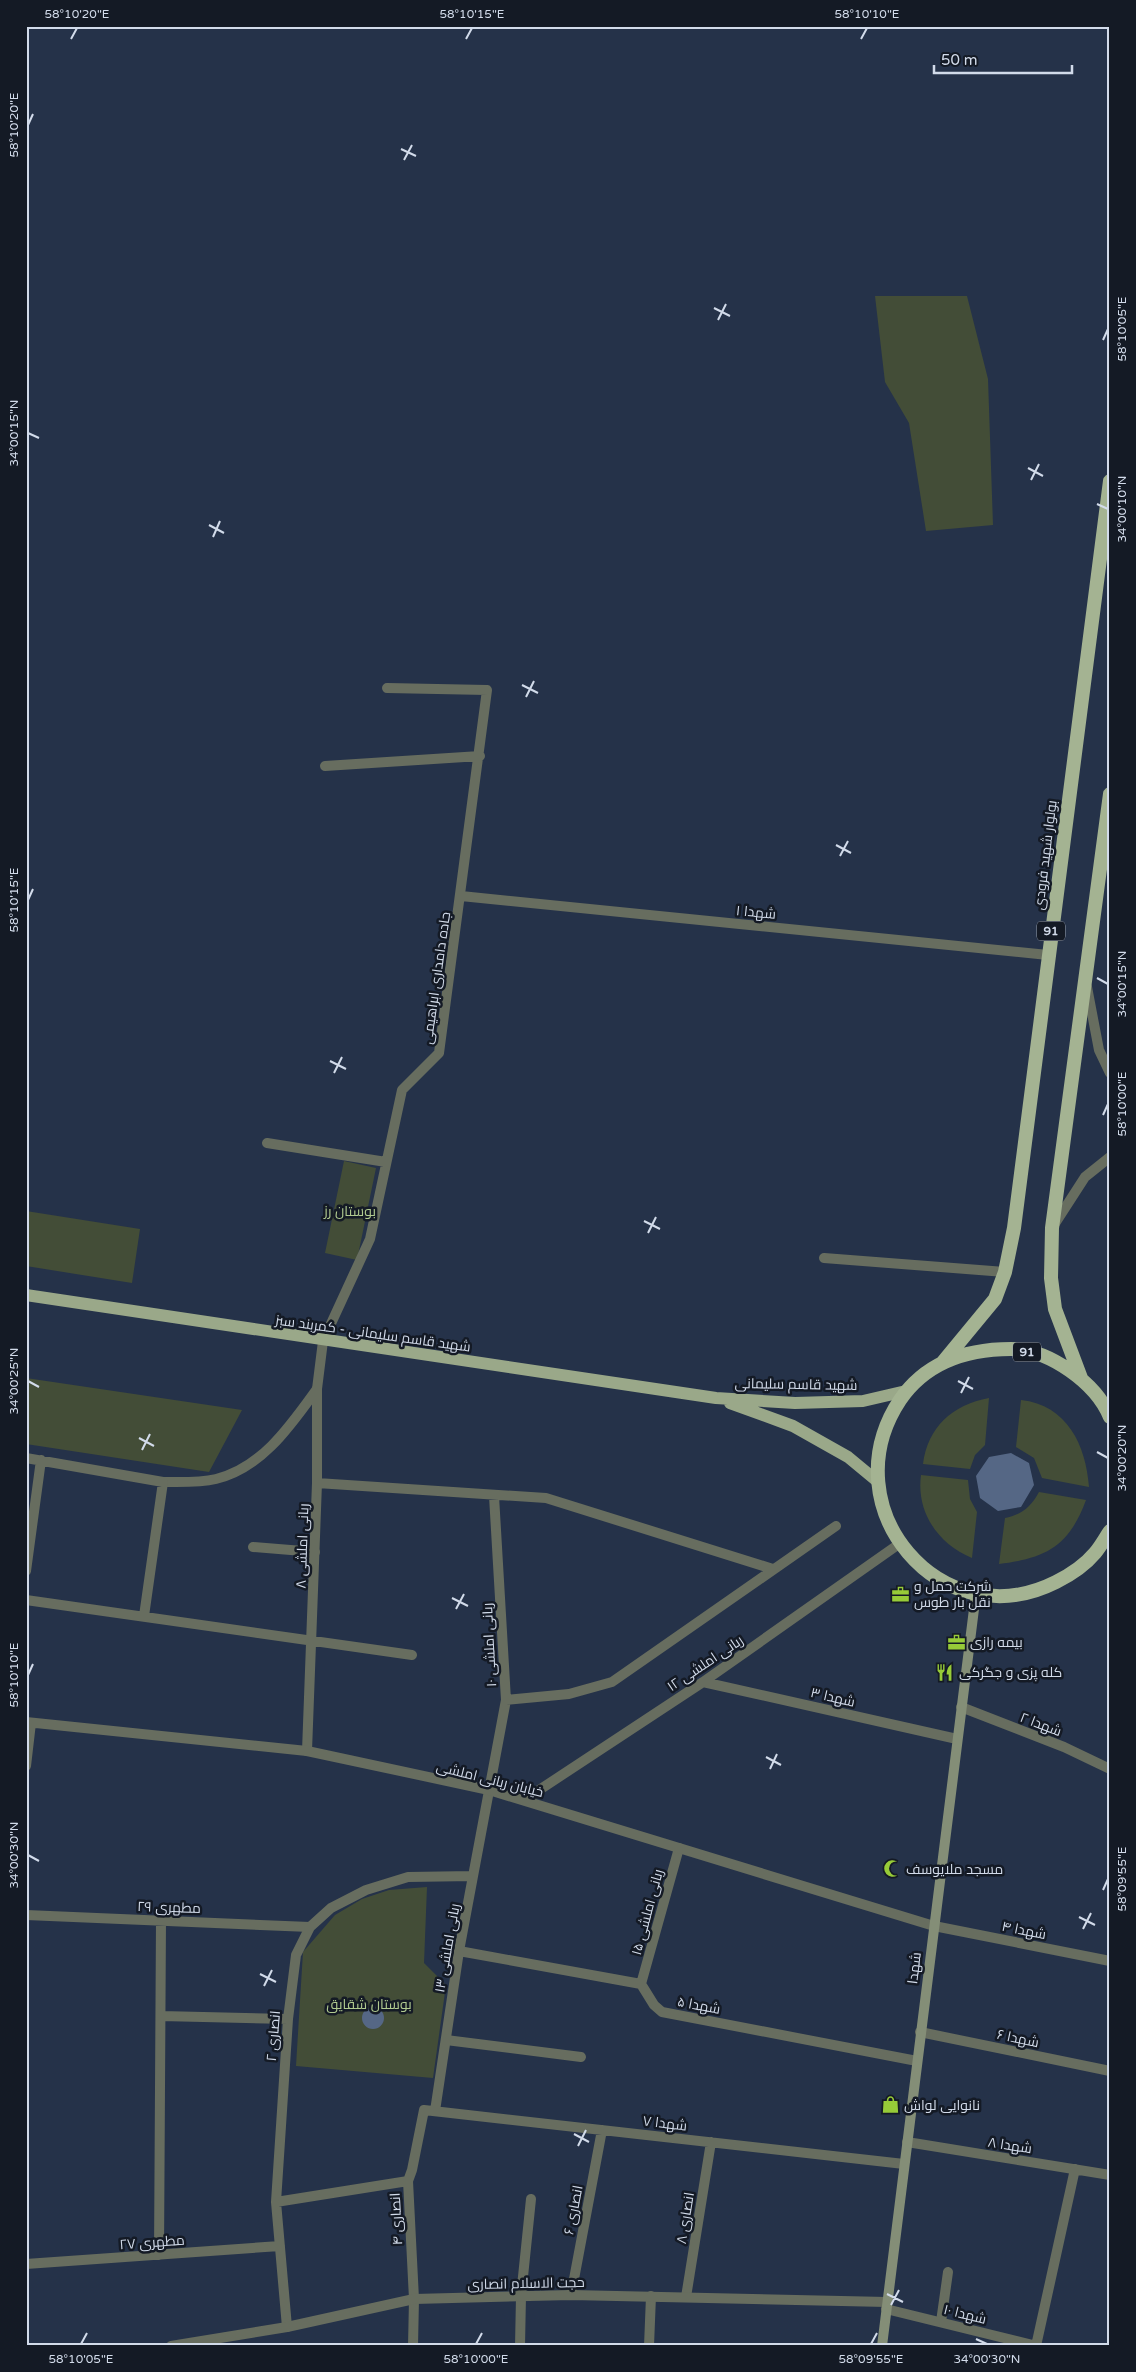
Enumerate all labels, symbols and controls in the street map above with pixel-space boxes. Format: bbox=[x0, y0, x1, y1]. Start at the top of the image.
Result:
text: 58°10'20"E bbox=[44, 7, 110, 21]
text: 58°10'15"E bbox=[439, 7, 505, 21]
text: 58°10'10"E bbox=[834, 7, 900, 21]
scale bar bbox=[934, 42, 1071, 74]
text: 50 m bbox=[941, 51, 978, 69]
text: 58°10'20"E bbox=[7, 92, 21, 158]
text: 58°10'05"E bbox=[1115, 296, 1129, 362]
text: 34°00'15"N bbox=[7, 400, 21, 467]
text: 34°00'10"N bbox=[1115, 476, 1129, 543]
street label: بولوار شهید فرودی bbox=[1030, 799, 1061, 911]
text: 58°10'15"E bbox=[7, 867, 21, 933]
street label: شهدا ۱ bbox=[735, 902, 777, 923]
street label: جاده دامداری ابراهیمی bbox=[419, 911, 454, 1045]
road number: 91 bbox=[1037, 921, 1065, 940]
text: 34°00'15"N bbox=[1115, 951, 1129, 1018]
text: 58°10'00"E bbox=[1115, 1071, 1129, 1137]
park label: بوستان رز bbox=[323, 1203, 376, 1220]
street label: شهید قاسم سلیمانی - کمربند سبز bbox=[273, 1311, 472, 1357]
road number: 91 bbox=[1013, 1342, 1041, 1361]
text: 34°00'25"N bbox=[7, 1348, 21, 1415]
street label: شهید قاسم سلیمانی bbox=[734, 1375, 858, 1395]
text: 34°00'20"N bbox=[1115, 1425, 1129, 1492]
street label: ربانی املشی ۸ bbox=[293, 1503, 312, 1589]
place label: شرکت حمل و نقل بار طوس bbox=[914, 1578, 992, 1611]
office icon: شرکت حمل و نقل بار طوس bbox=[890, 1584, 910, 1604]
street label: ربانی املشی ۱۰ bbox=[479, 1602, 500, 1687]
street label: ربانی املشی ۱۲ bbox=[664, 1632, 747, 1695]
office icon: بیمه رازی bbox=[946, 1632, 966, 1652]
place label: بیمه رازی bbox=[970, 1634, 1023, 1651]
text: 58°10'10"E bbox=[7, 1642, 21, 1708]
restaurant icon: کله پزی و جگرکی bbox=[935, 1662, 955, 1682]
place label: کله پزی و جگرکی bbox=[959, 1664, 1062, 1682]
street label: شهدا ۳ bbox=[809, 1684, 857, 1711]
street label: شهدا ۲ bbox=[1018, 1709, 1064, 1740]
street label: خیابان ربانی املشی bbox=[435, 1758, 545, 1801]
text: 34°00'30"N bbox=[7, 1822, 21, 1889]
text: 58°09'55"E bbox=[1115, 1846, 1129, 1912]
mosque icon: مسجد ملایوسف bbox=[882, 1859, 902, 1879]
place label: مسجد ملایوسف bbox=[906, 1861, 1003, 1878]
street label: ربانی املشی ۱۵ bbox=[628, 1867, 667, 1957]
street label: مطهری ۲۹ bbox=[137, 1898, 201, 1917]
street label: ربانی املشی ۱۳ bbox=[431, 1902, 464, 1994]
street label: شهدا ۴ bbox=[1000, 1918, 1048, 1943]
street label: شهدا bbox=[904, 1951, 925, 1985]
street label: شهدا ۵ bbox=[676, 1993, 722, 2018]
park label: بوستان شقایق bbox=[326, 1996, 412, 2013]
street label: انصاری ۲ bbox=[263, 2010, 284, 2062]
street label: شهدا ۶ bbox=[995, 2026, 1040, 2051]
shop icon: نانوایی لواش bbox=[880, 2095, 900, 2115]
place label: نانوایی لواش bbox=[904, 2097, 980, 2114]
street label: شهدا ۷ bbox=[642, 2112, 688, 2135]
street label: شهدا ۸ bbox=[987, 2134, 1033, 2157]
street label: انصاری ۶ bbox=[560, 2184, 587, 2236]
street label: انصاری ۸ bbox=[673, 2191, 698, 2245]
street label: انصاری ۴ bbox=[387, 2192, 406, 2246]
street label: مطهری ۲۷ bbox=[119, 2232, 185, 2253]
street label: حجت الاسلام انصاری bbox=[467, 2274, 585, 2294]
street label: شهدا ۱۰ bbox=[942, 2301, 988, 2328]
text: 58°10'05"E bbox=[48, 2352, 114, 2366]
text: 58°10'00"E bbox=[443, 2352, 509, 2366]
text: 58°09'55"E bbox=[838, 2352, 904, 2366]
text: 34°00'30"N bbox=[954, 2352, 1021, 2366]

